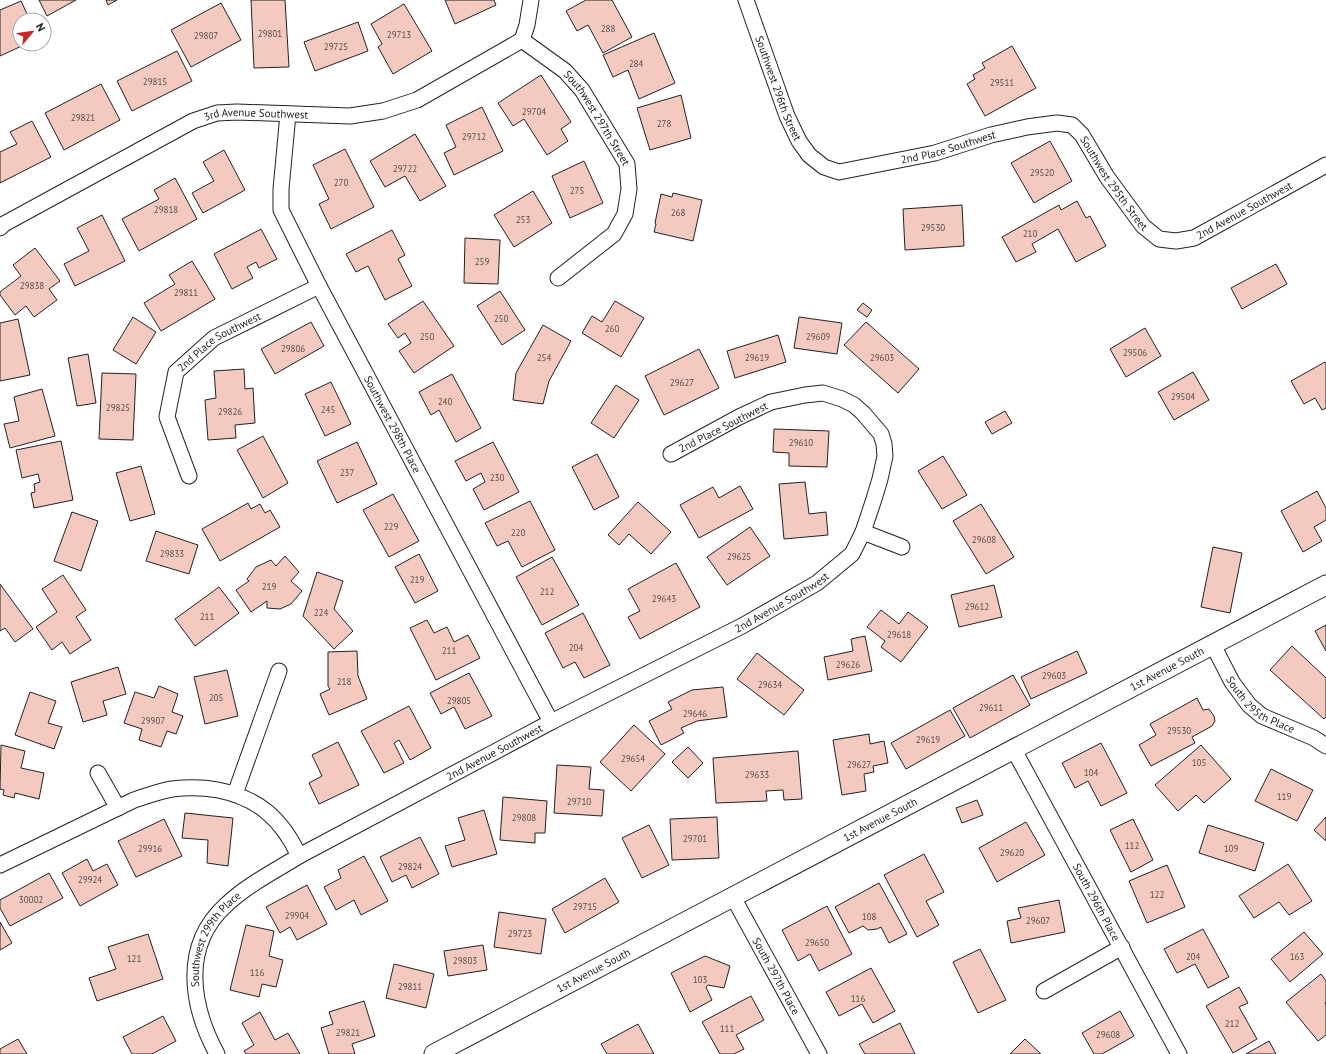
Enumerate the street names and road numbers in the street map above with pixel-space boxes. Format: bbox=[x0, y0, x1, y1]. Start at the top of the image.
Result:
street label: Southwest 296th Street bbox=[752, 34, 805, 143]
street label: Southwest 297th Street bbox=[561, 67, 633, 168]
street label: 3rd Avenue Southwest bbox=[202, 105, 309, 124]
street label: 2nd Place Southwest bbox=[899, 127, 997, 167]
street label: Southwest 295th Street bbox=[1077, 133, 1151, 234]
street label: 2nd Avenue Southwest bbox=[1194, 178, 1295, 242]
street label: 2nd Place Southwest bbox=[174, 309, 263, 375]
street label: Southwest 298th Place bbox=[361, 373, 424, 476]
street label: 2nd Place Southwest bbox=[676, 398, 770, 456]
street label: 2nd Avenue Southwest bbox=[732, 569, 832, 636]
street label: 1st Avenue South bbox=[1127, 643, 1206, 694]
street label: South 295th Place bbox=[1223, 674, 1297, 736]
street label: 2nd Avenue Southwest bbox=[444, 721, 545, 784]
street label: 1st Avenue South bbox=[841, 794, 920, 845]
street label: South 296th Place bbox=[1070, 861, 1123, 944]
street label: Southwest 299th Place bbox=[188, 888, 244, 987]
street label: South 297th Place bbox=[749, 935, 803, 1017]
street label: 1st Avenue South bbox=[554, 945, 633, 995]

